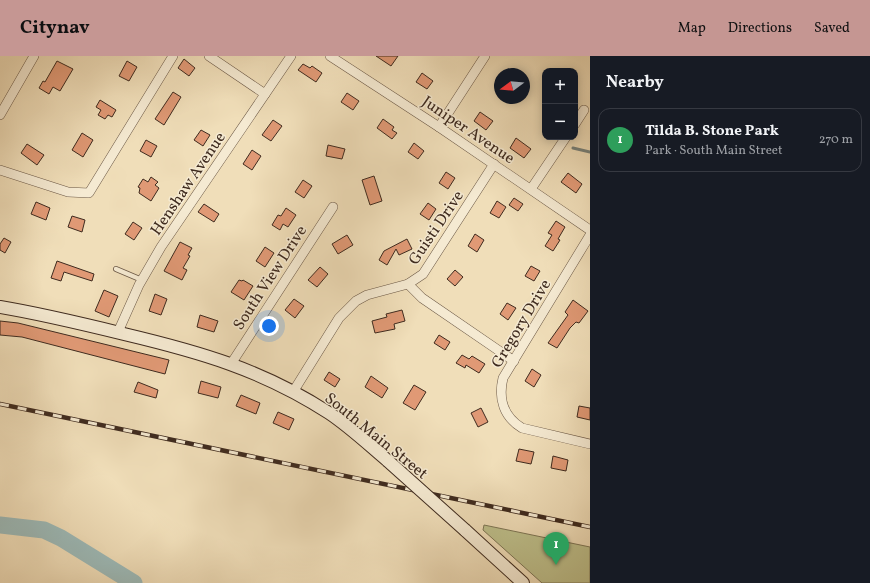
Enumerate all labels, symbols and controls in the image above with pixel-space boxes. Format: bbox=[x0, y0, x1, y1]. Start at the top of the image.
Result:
text: Citynav bbox=[20, 15, 90, 41]
text: Map bbox=[678, 19, 706, 38]
text: Directions bbox=[728, 19, 792, 38]
text: Saved bbox=[814, 19, 850, 38]
north arrow bbox=[494, 68, 530, 104]
map controls bbox=[542, 68, 578, 140]
button: + bbox=[542, 68, 578, 104]
text: Nearby bbox=[606, 71, 664, 94]
street label: Juniper Avenue bbox=[417, 91, 519, 170]
button: − bbox=[542, 104, 578, 140]
text: Tilda B. Stone Park bbox=[645, 121, 779, 142]
street label: Henshaw Avenue bbox=[146, 128, 231, 240]
text: 1 bbox=[617, 131, 623, 149]
text: 270 m bbox=[819, 131, 853, 149]
text: Park · South Main Street bbox=[645, 142, 783, 160]
street label: Guisti Drive bbox=[404, 187, 470, 270]
street label: South View Drive bbox=[229, 221, 313, 335]
street label: Gregory Drive bbox=[487, 276, 557, 372]
your location bbox=[259, 316, 279, 336]
street label: South Main Street bbox=[319, 388, 432, 485]
pin: 1 bbox=[543, 532, 569, 565]

